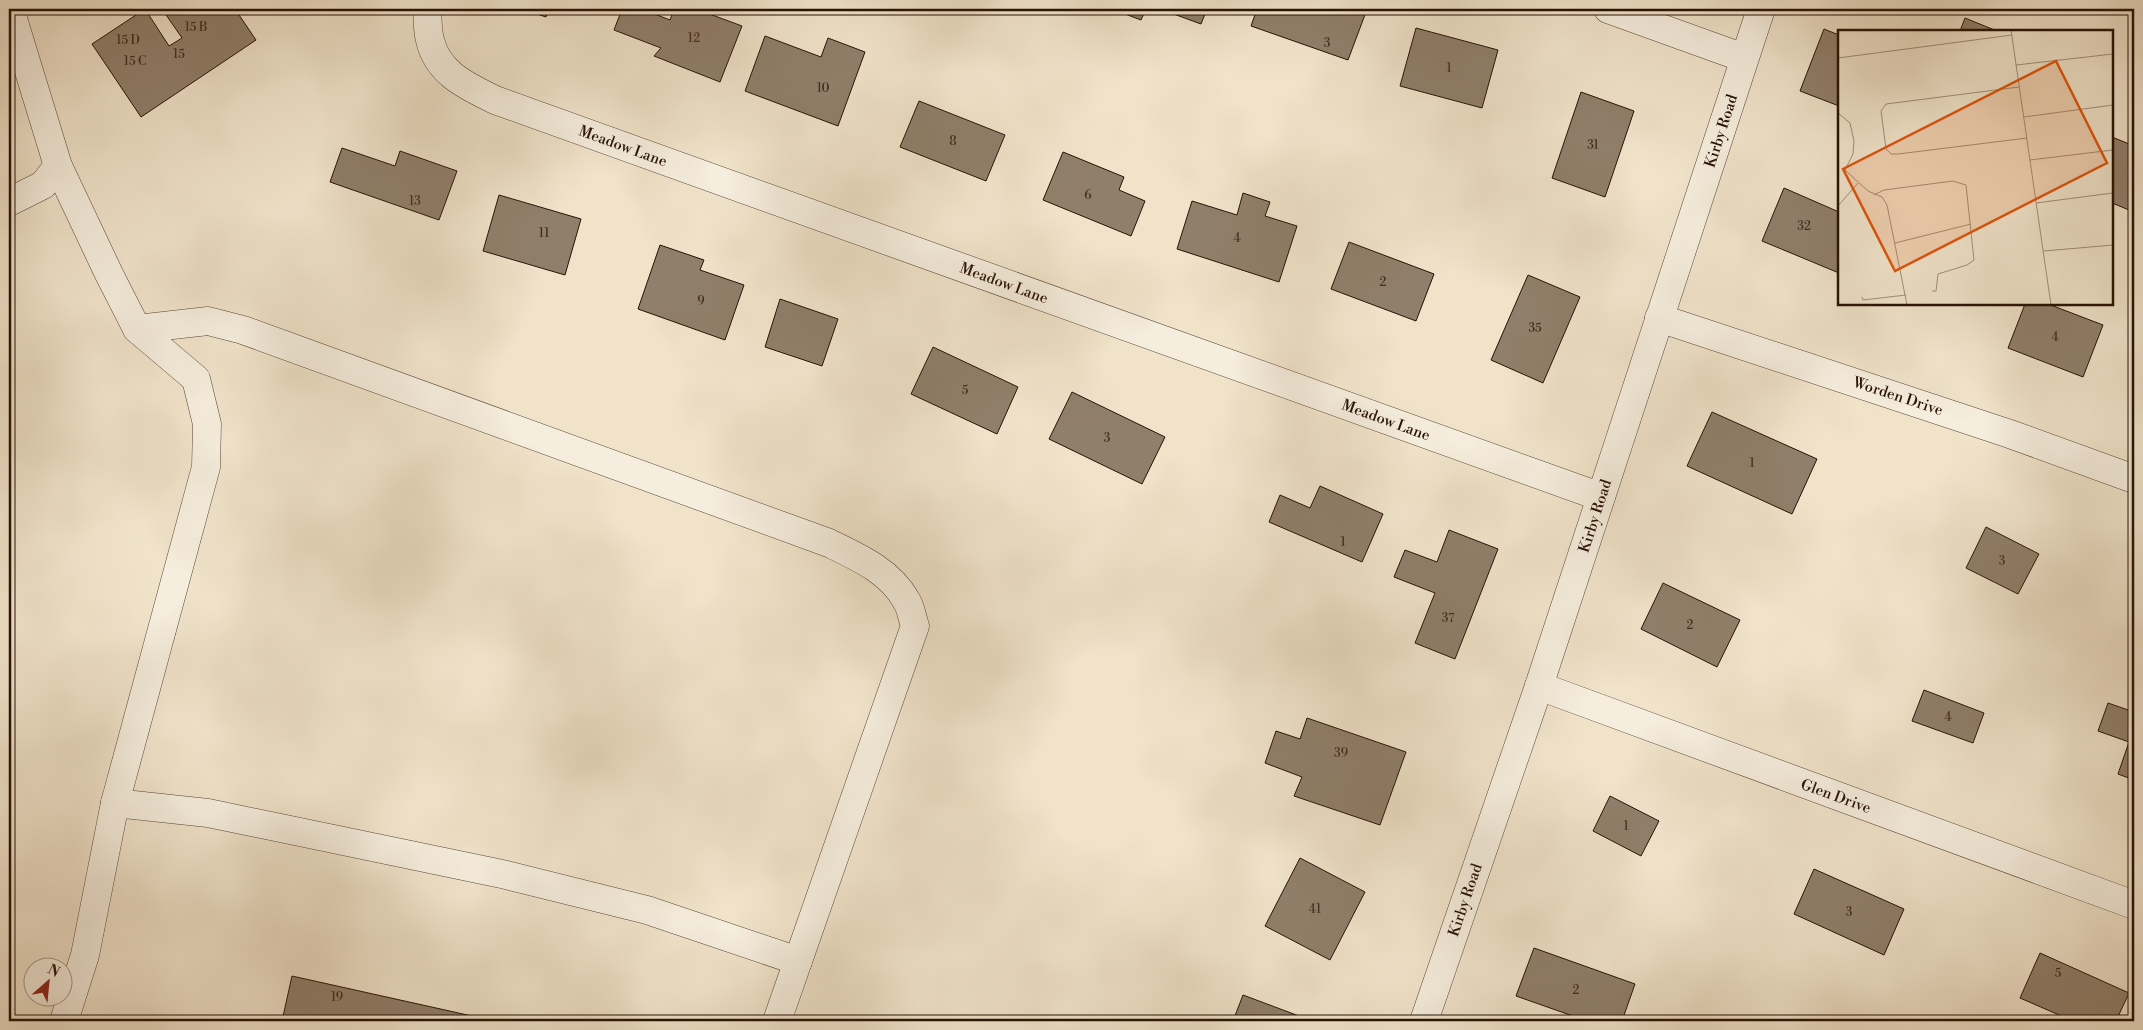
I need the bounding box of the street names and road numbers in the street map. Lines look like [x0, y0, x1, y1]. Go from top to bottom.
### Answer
street label: Kirby Road [1701, 92, 1742, 170]
street label: Meadow Lane [576, 122, 670, 171]
street label: Meadow Lane [957, 259, 1051, 308]
street label: Worden Drive [1849, 373, 1945, 420]
street label: Meadow Lane [1339, 396, 1433, 445]
street label: Kirby Road [1575, 477, 1616, 555]
street label: Glen Drive [1798, 775, 1874, 818]
street label: Kirby Road [1444, 861, 1487, 939]

